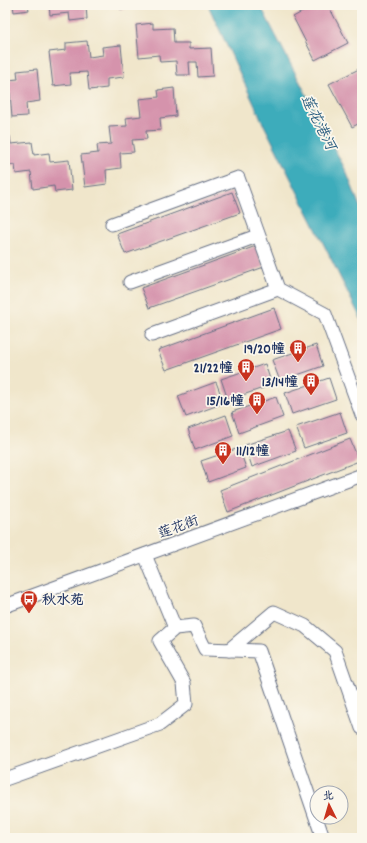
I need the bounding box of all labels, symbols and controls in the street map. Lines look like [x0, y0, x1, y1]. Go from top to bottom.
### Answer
water label: 莲花港河 [294, 91, 342, 157]
building icon: 19/20幢 [288, 338, 308, 363]
place label: 19/20幢 [244, 340, 286, 360]
building icon: 21/22幢 [236, 357, 256, 382]
place label: 21/22幢 [194, 359, 234, 379]
building icon: 13/14幢 [301, 371, 321, 396]
place label: 13/14幢 [262, 373, 299, 393]
building icon: 15/16幢 [247, 390, 267, 415]
place label: 15/16幢 [207, 392, 245, 412]
building icon: 11/12幢 [213, 440, 233, 465]
place label: 11/12幢 [236, 442, 270, 462]
street label: 莲花街 [156, 511, 202, 544]
bus stop icon: 秋水苑 [19, 589, 39, 614]
place label: 秋水苑 [42, 591, 84, 611]
north arrow [309, 785, 349, 825]
text: 北 [322, 789, 334, 805]

